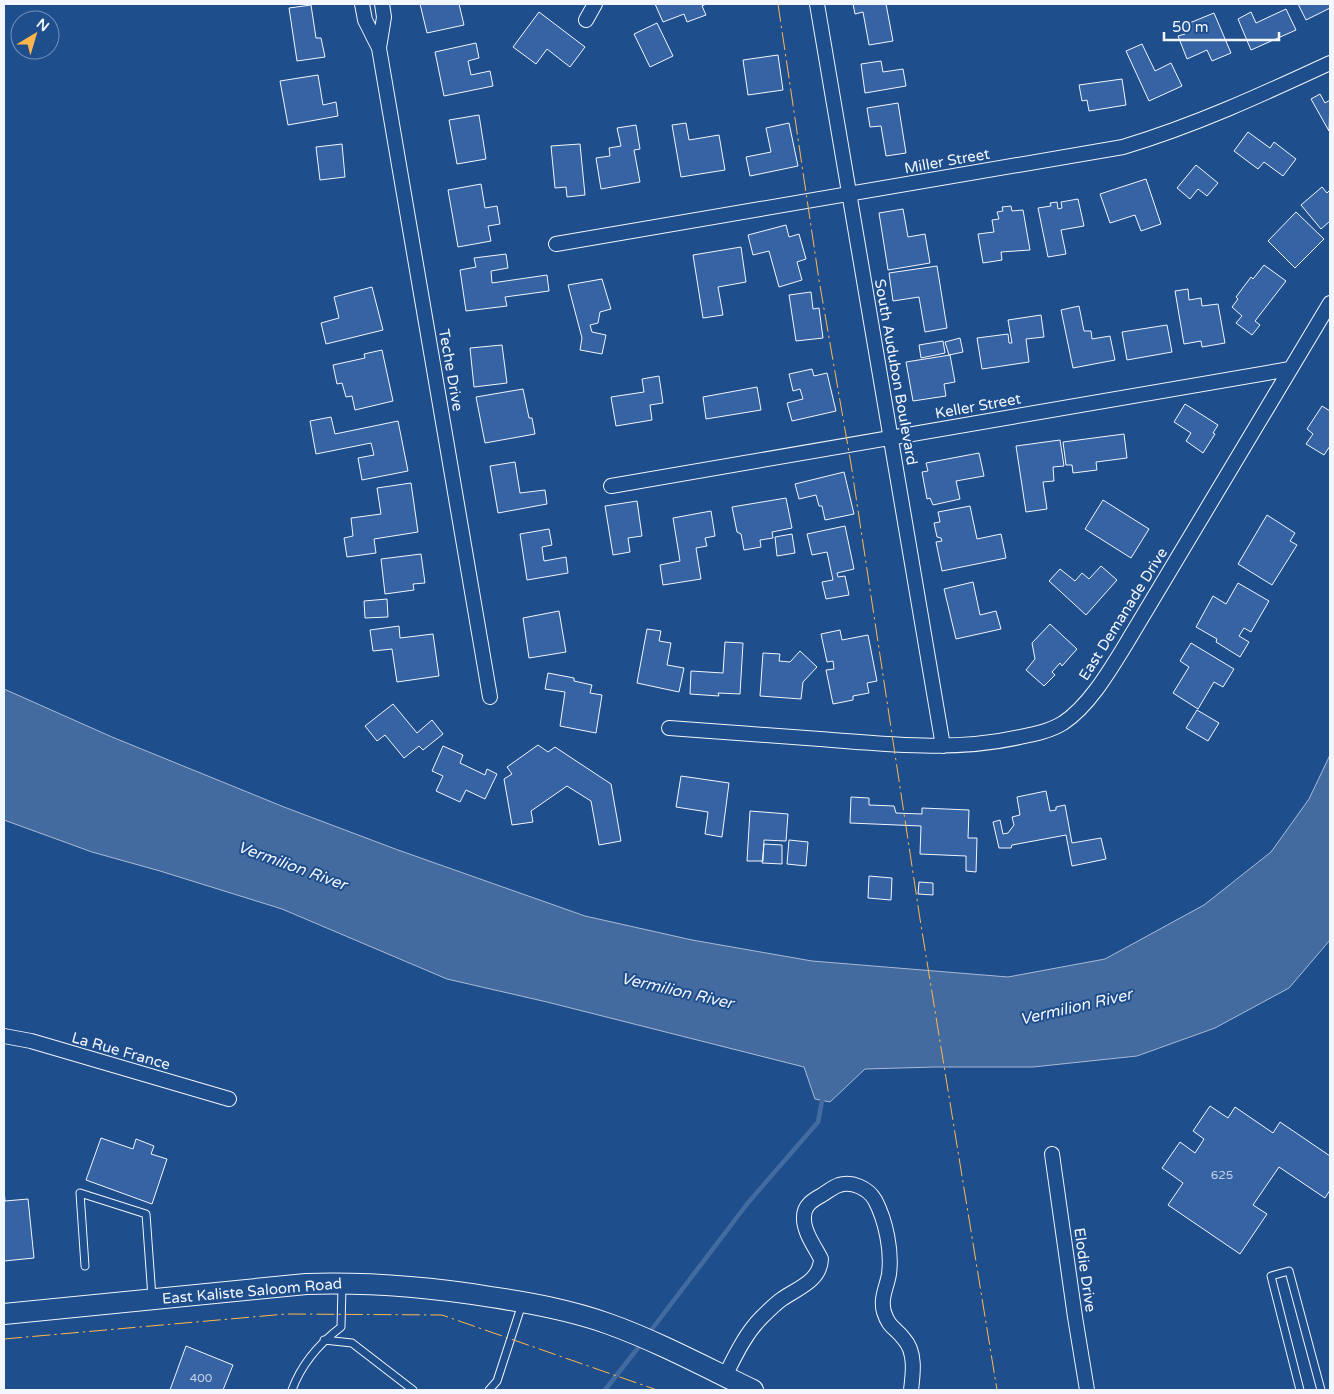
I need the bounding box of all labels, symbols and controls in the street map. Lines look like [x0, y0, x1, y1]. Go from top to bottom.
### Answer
north arrow [10, 10, 60, 60]
scale bar [1164, 10, 1279, 42]
text: N [33, 15, 52, 35]
text: 50 m [1172, 18, 1209, 36]
street label: Miller Street [903, 145, 991, 177]
street label: South Audubon Boulevard [871, 278, 921, 466]
street label: Teche Drive [435, 327, 467, 413]
street label: Keller Street [934, 390, 1023, 422]
street label: East Demanade Drive [1075, 544, 1171, 684]
water label: Vermilion River [235, 837, 351, 896]
water label: Vermilion River [619, 968, 737, 1014]
water label: Vermilion River [1018, 984, 1136, 1030]
street label: La Rue France [70, 1028, 172, 1074]
house number: 625 [1211, 1168, 1233, 1182]
street label: Elodie Drive [1070, 1227, 1100, 1313]
street label: East Kaliste Saloom Road [161, 1274, 343, 1308]
house number: 400 [190, 1371, 213, 1385]

